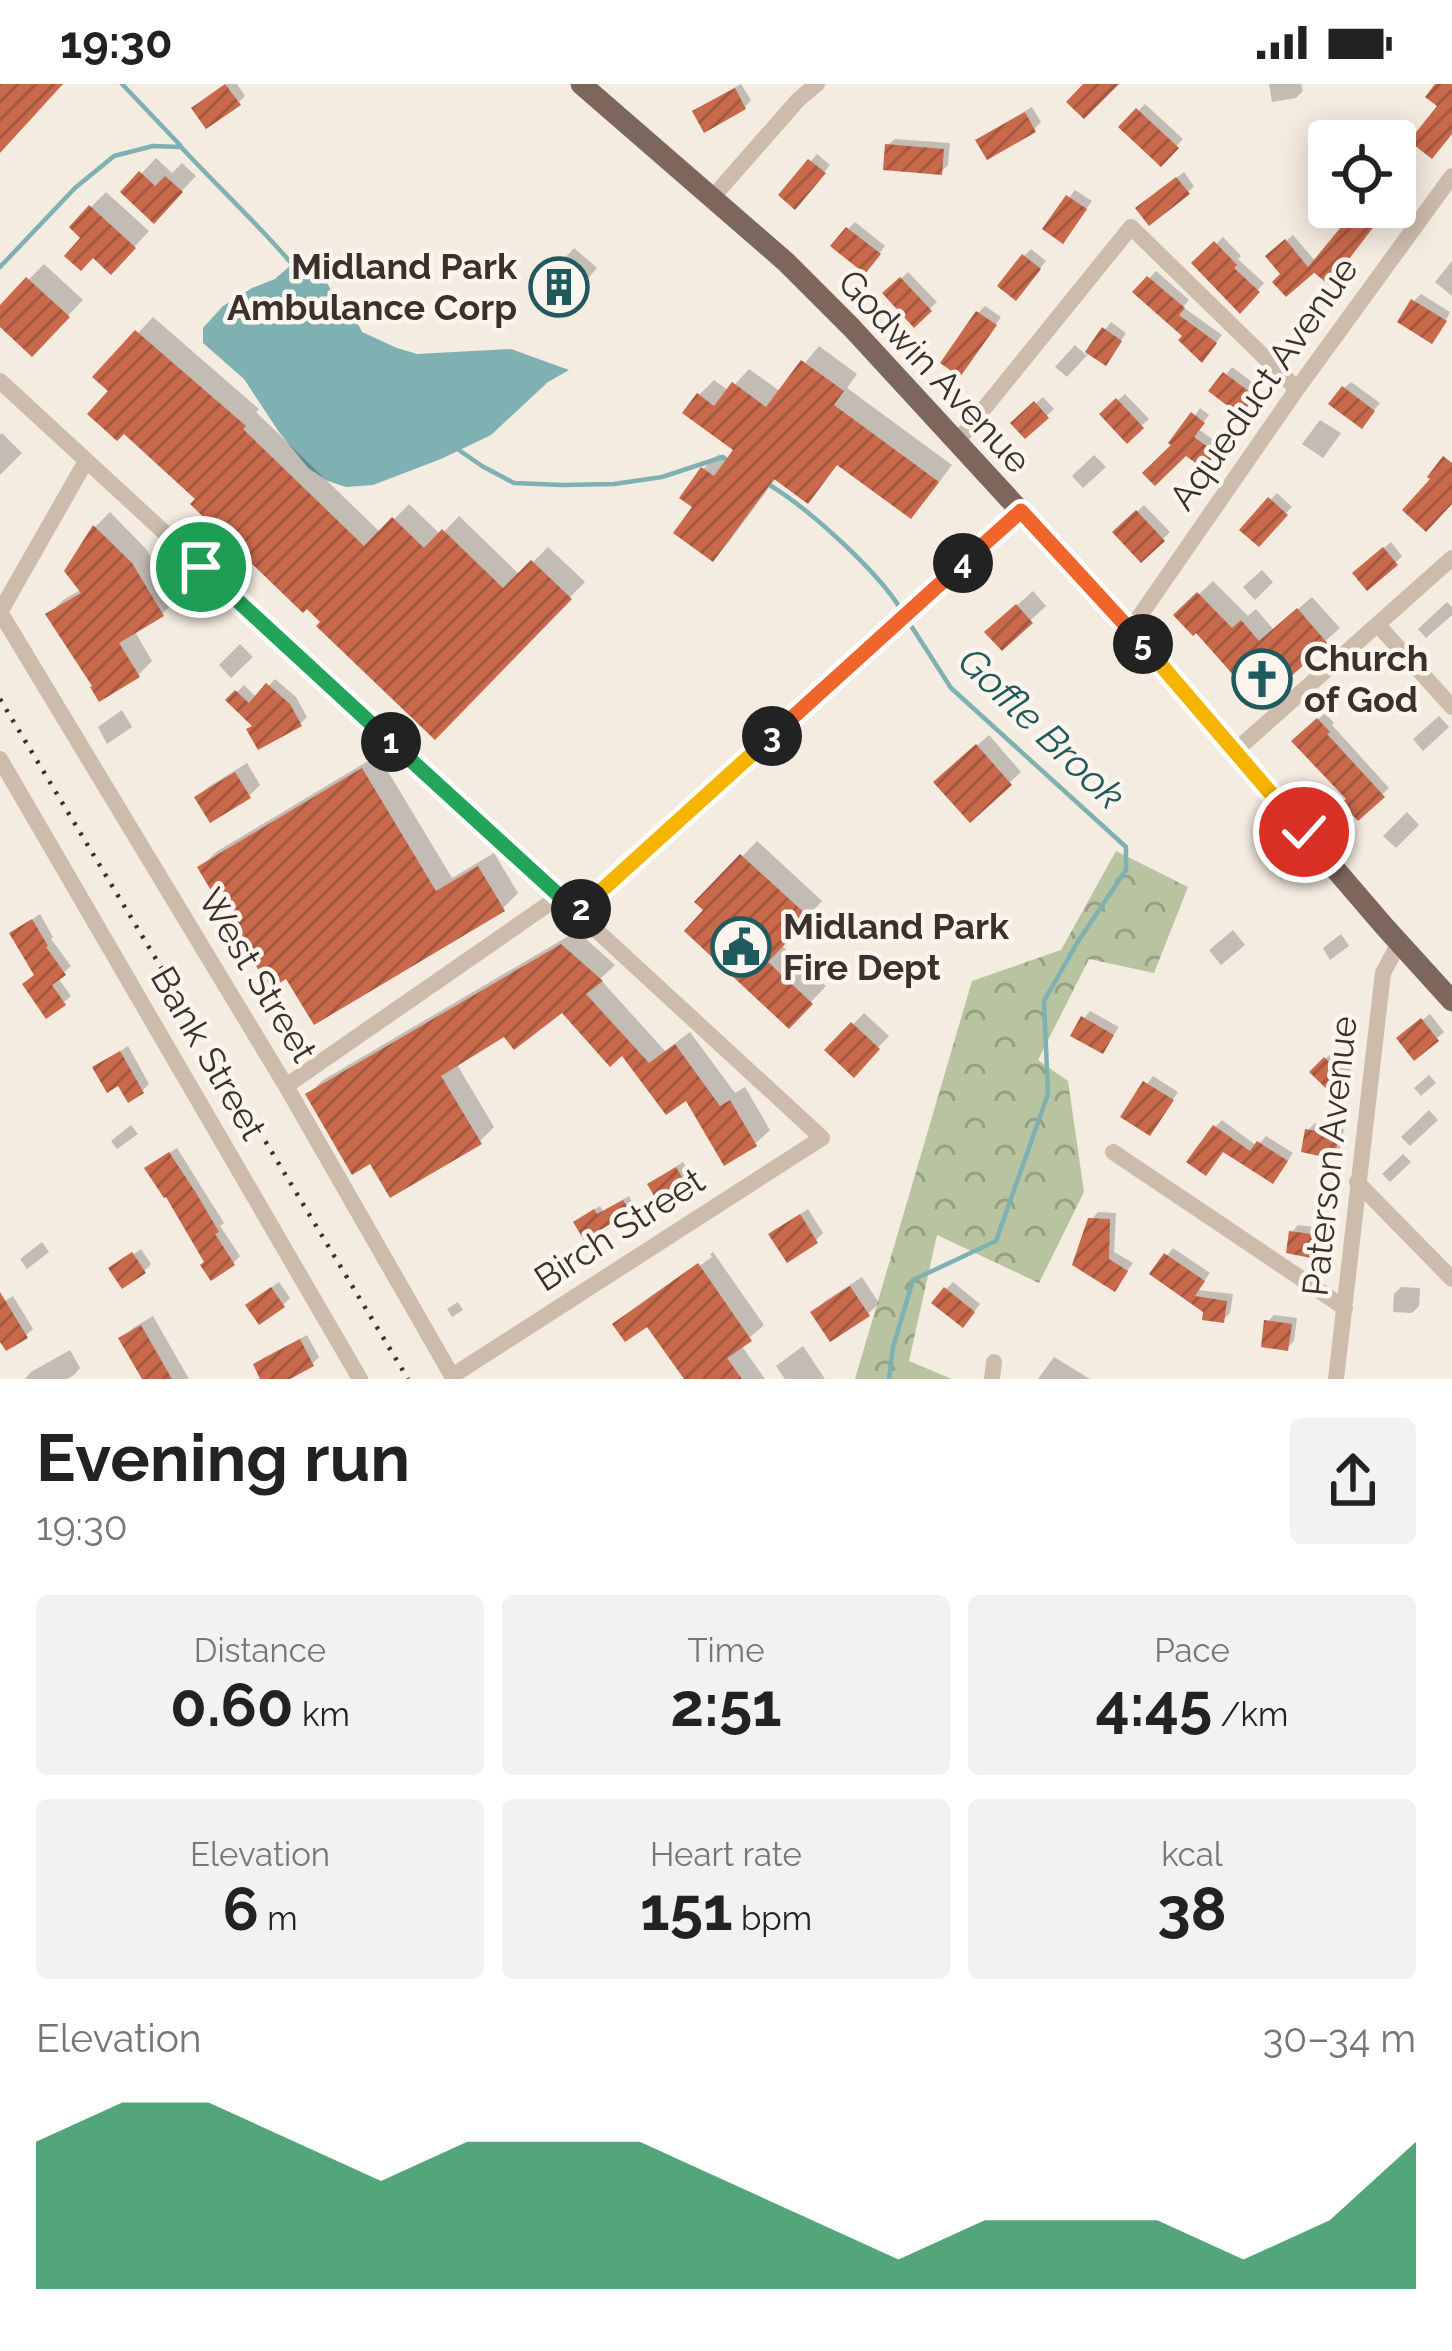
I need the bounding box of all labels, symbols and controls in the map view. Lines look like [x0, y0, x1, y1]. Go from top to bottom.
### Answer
text: 19:30 [60, 16, 173, 69]
map controls [1308, 120, 1416, 228]
button: locate [1308, 120, 1416, 228]
place label: Midland Park Ambulance Corp [227, 245, 518, 328]
street label: Aqueduct Avenue [1160, 249, 1366, 517]
building icon: Midland Park Ambulance Corp [528, 256, 590, 318]
street label: Godwin Avenue [830, 261, 1040, 481]
pin [150, 516, 252, 618]
pin: 4 [933, 533, 993, 593]
icon: arrive [168, 534, 234, 600]
text: 4 [954, 543, 972, 582]
pin: 5 [1113, 614, 1173, 674]
text: 5 [1134, 624, 1152, 663]
water label: Goffle Brook [949, 637, 1135, 819]
place label: Church of God [1304, 637, 1428, 720]
church icon: Church of God [1231, 648, 1293, 710]
pin: 3 [742, 706, 802, 766]
pin: 1 [361, 712, 421, 772]
text: 3 [763, 716, 781, 755]
text: 1 [383, 722, 399, 761]
pin [1253, 781, 1355, 883]
icon: check [1271, 799, 1337, 865]
pin: 2 [551, 879, 611, 939]
street label: West Street [190, 881, 326, 1069]
text: 2 [572, 889, 590, 928]
place label: Midland Park Fire Dept [783, 905, 1010, 988]
public building icon: Midland Park Fire Dept [710, 916, 772, 978]
street label: Bank Street [143, 959, 275, 1147]
street label: Paterson Avenue [1293, 1014, 1365, 1298]
street label: Birch Street [526, 1159, 712, 1299]
button: share [1290, 1418, 1416, 1544]
text: Evening run [36, 1419, 410, 1496]
text: 19:30 [36, 1503, 128, 1549]
text: Distance [194, 1631, 326, 1670]
text: Time [687, 1631, 765, 1670]
text: Pace [1154, 1631, 1230, 1670]
text: 0.60 [170, 1670, 294, 1740]
text: 2:51 [670, 1670, 782, 1740]
text: 4:45 [1096, 1670, 1212, 1740]
text: km [294, 1695, 350, 1734]
text: /km [1212, 1695, 1288, 1734]
text: Elevation [190, 1835, 330, 1874]
text: Heart rate [650, 1835, 802, 1874]
text: kcal [1161, 1835, 1223, 1874]
text: 6 [222, 1874, 259, 1944]
text: 151 [640, 1874, 733, 1944]
text: 38 [1157, 1874, 1227, 1944]
text: m [259, 1899, 298, 1938]
text: bpm [733, 1899, 812, 1938]
text: Elevation [36, 2015, 202, 2061]
text: 30–34 m [1263, 2015, 1416, 2061]

